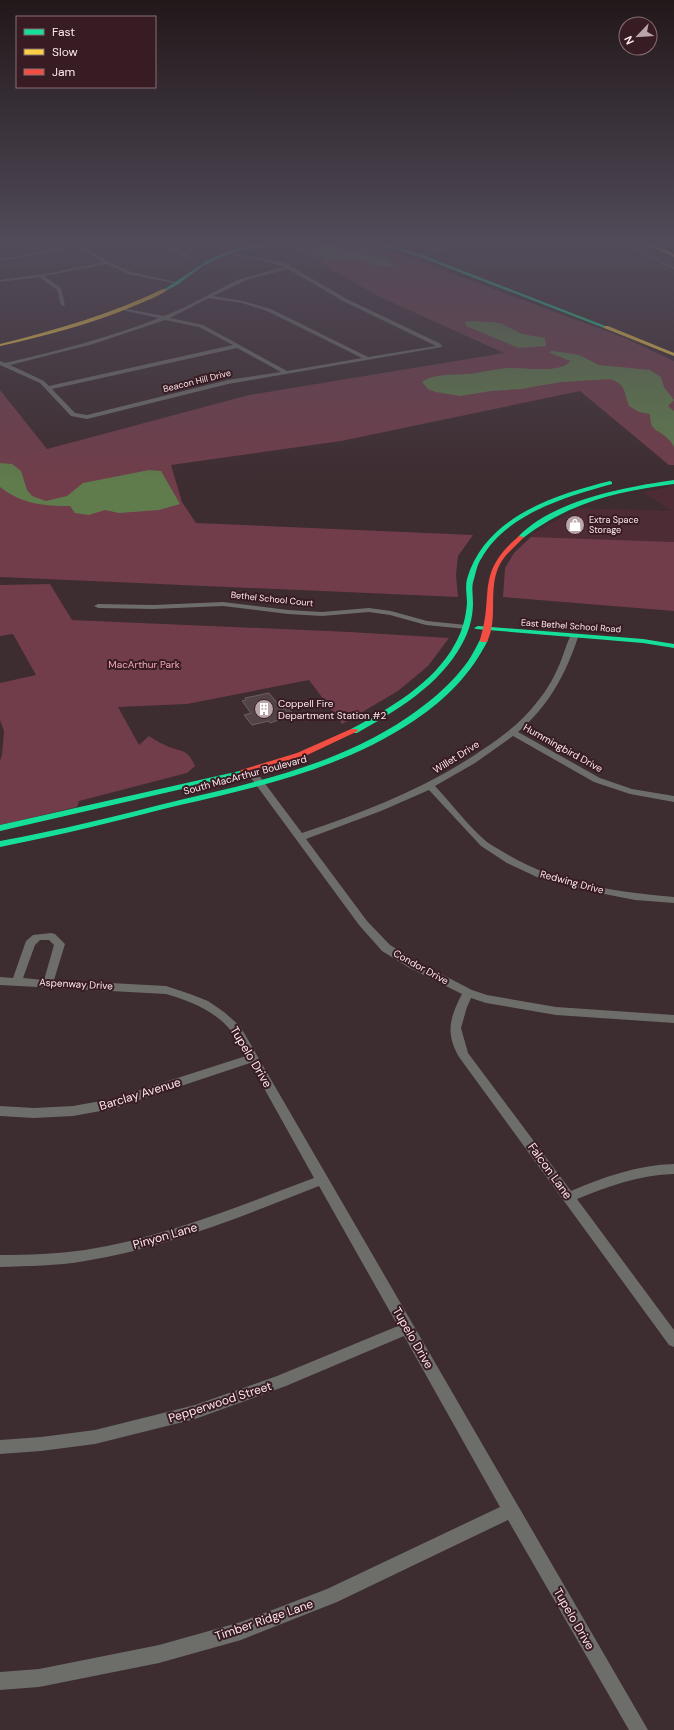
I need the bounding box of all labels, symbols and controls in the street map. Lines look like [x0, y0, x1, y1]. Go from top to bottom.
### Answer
legend [16, 16, 156, 88]
north arrow [618, 16, 658, 56]
text: Fast [52, 24, 75, 40]
text: N [621, 34, 637, 47]
text: Slow [52, 44, 78, 60]
text: Jam [52, 64, 75, 80]
street label: Beacon Hill Drive [162, 367, 232, 395]
shop icon: Extra Space Storage [564, 514, 586, 536]
place label: Extra Space Storage [589, 514, 639, 536]
street label: Bethel School Court [230, 589, 314, 609]
street label: East Bethel School Road [521, 617, 622, 636]
park label: MacArthur Park [108, 658, 180, 671]
place label: Coppell Fire Department Station #2 [278, 697, 386, 722]
building icon: Coppell Fire Department Station #2 [253, 698, 275, 720]
street label: Hummingbird Drive [521, 721, 605, 775]
street label: Willet Drive [430, 737, 482, 776]
street label: South MacArthur Boulevard [182, 752, 308, 798]
street label: Redwing Drive [539, 867, 606, 897]
street label: Condor Drive [391, 947, 451, 988]
street label: Aspenway Drive [39, 976, 114, 992]
street label: Tupelo Drive [226, 1023, 276, 1091]
street label: Barclay Avenue [97, 1074, 183, 1114]
street label: Falcon Lane [524, 1140, 576, 1202]
street label: Pinyon Lane [131, 1219, 199, 1253]
street label: Tupelo Drive [389, 1304, 437, 1372]
street label: Pepperwood Street [166, 1378, 274, 1426]
street label: Tupelo Drive [550, 1585, 598, 1653]
street label: Timber Ridge Lane [213, 1596, 315, 1644]

